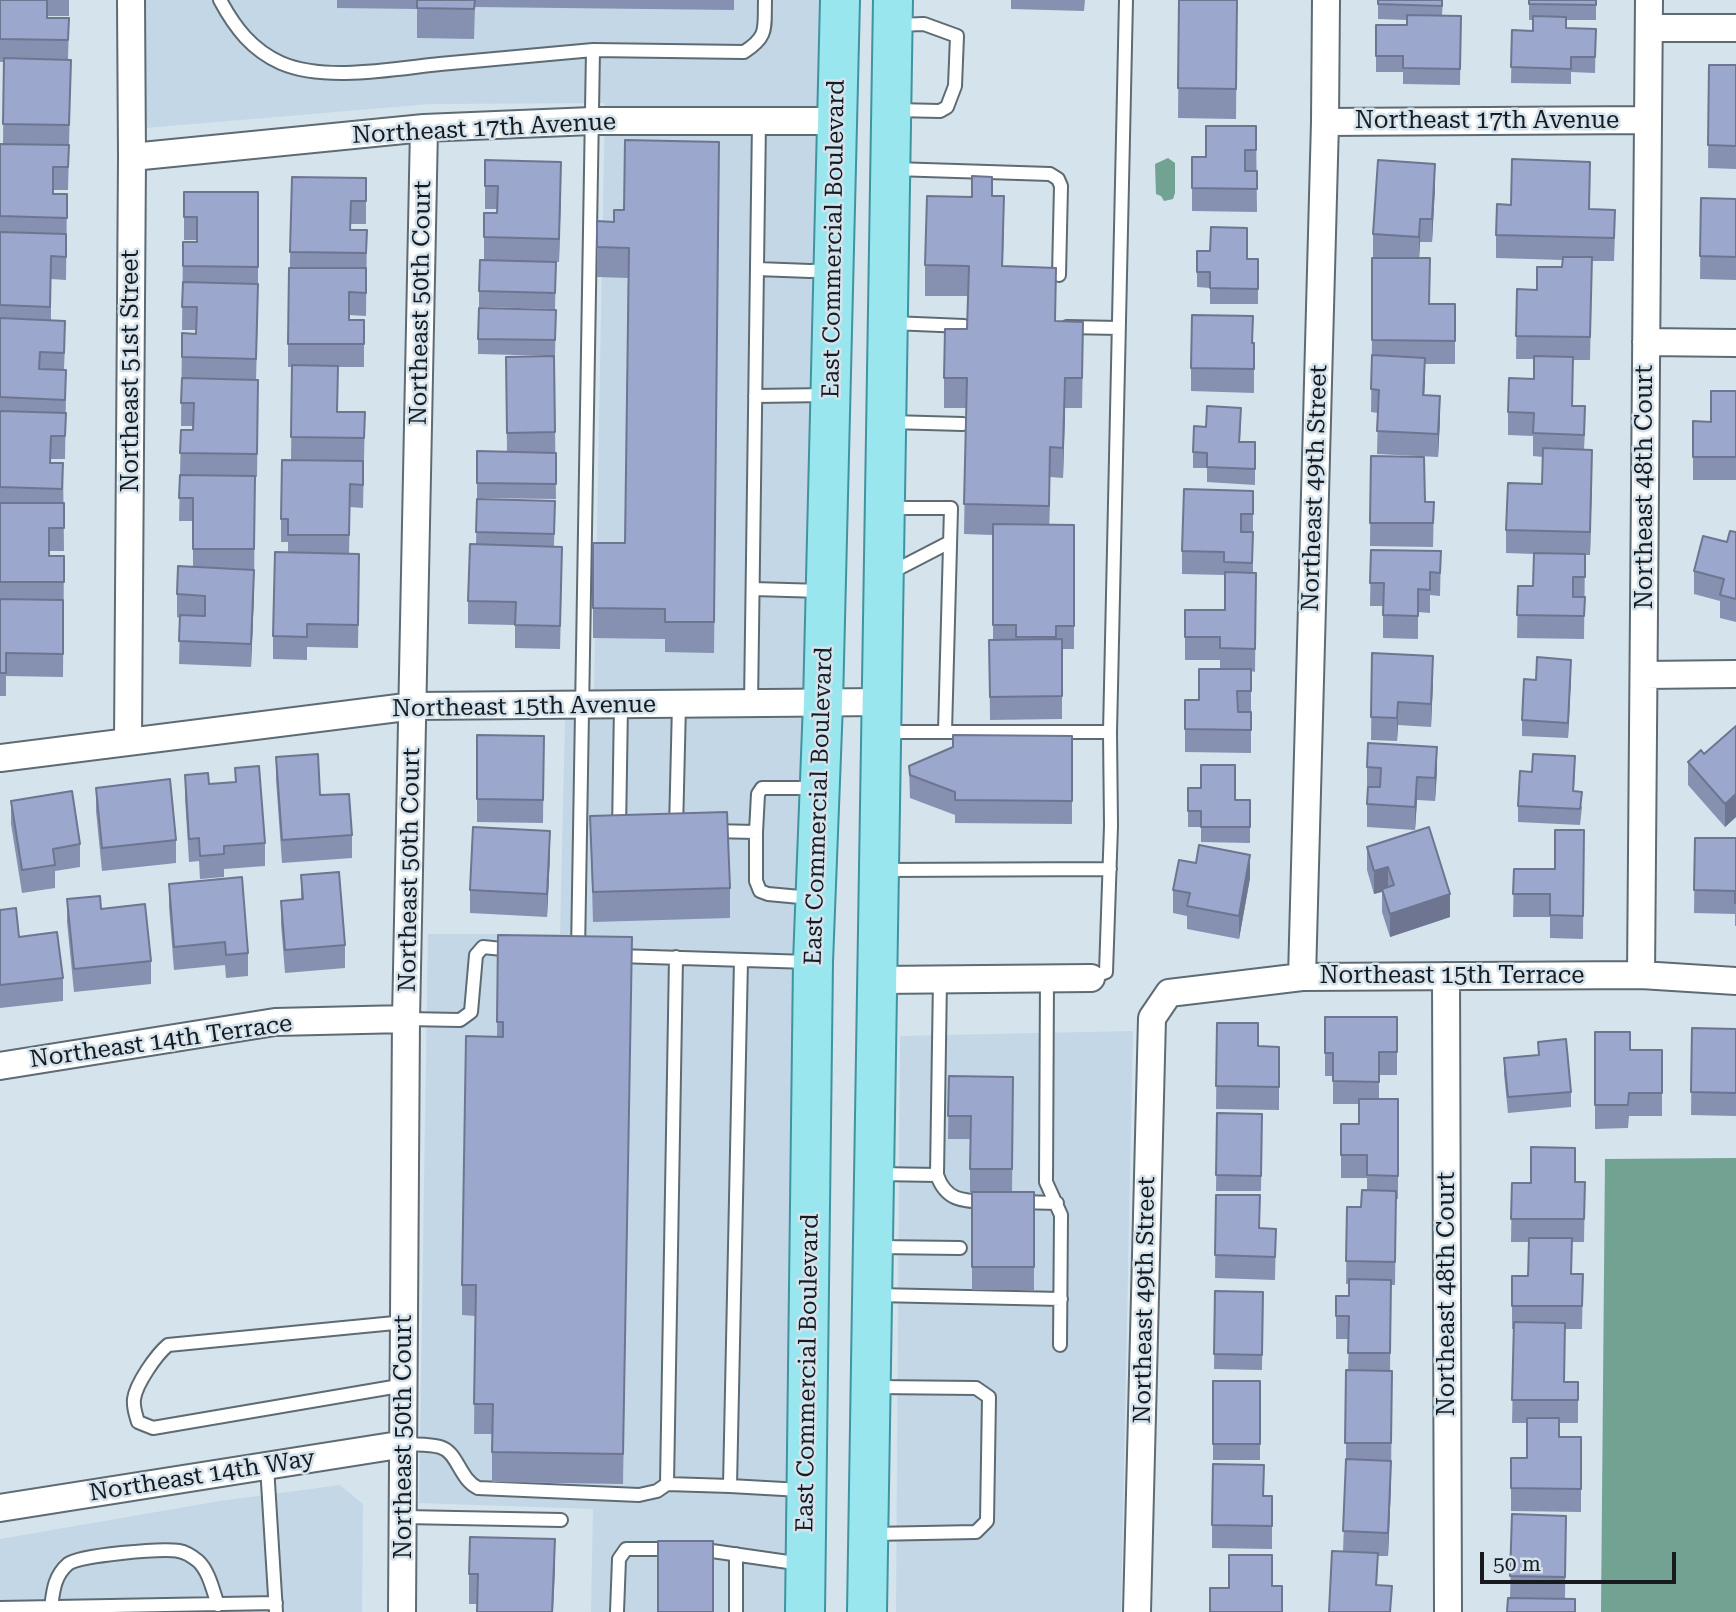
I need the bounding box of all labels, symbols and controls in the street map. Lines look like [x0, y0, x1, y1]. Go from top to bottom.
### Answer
street label: East Commercial Boulevard [817, 79, 851, 399]
street label: Northeast 17th Avenue [1355, 107, 1619, 135]
street label: Northeast 17th Avenue [351, 108, 617, 150]
street label: Northeast 50th Court [404, 181, 438, 425]
street label: Northeast 51st Street [117, 250, 145, 492]
street label: Northeast 49th Street [1296, 364, 1334, 612]
street label: Northeast 48th Court [1631, 365, 1659, 609]
street label: East Commercial Boulevard [799, 646, 839, 966]
street label: Northeast 15th Avenue [392, 690, 656, 724]
street label: Northeast 50th Court [393, 748, 427, 992]
street label: Northeast 15th Terrace [1320, 962, 1584, 990]
street label: Northeast 14th Terrace [28, 1009, 294, 1075]
street label: Northeast 48th Court [1433, 1172, 1461, 1416]
street label: Northeast 49th Street [1128, 1176, 1162, 1424]
street label: East Commercial Boulevard [791, 1213, 825, 1533]
street label: Northeast 50th Court [390, 1315, 418, 1559]
street label: Northeast 14th Way [87, 1444, 317, 1508]
scale bar [1484, 1538, 1680, 1582]
text: 50 m [1493, 1552, 1541, 1576]

